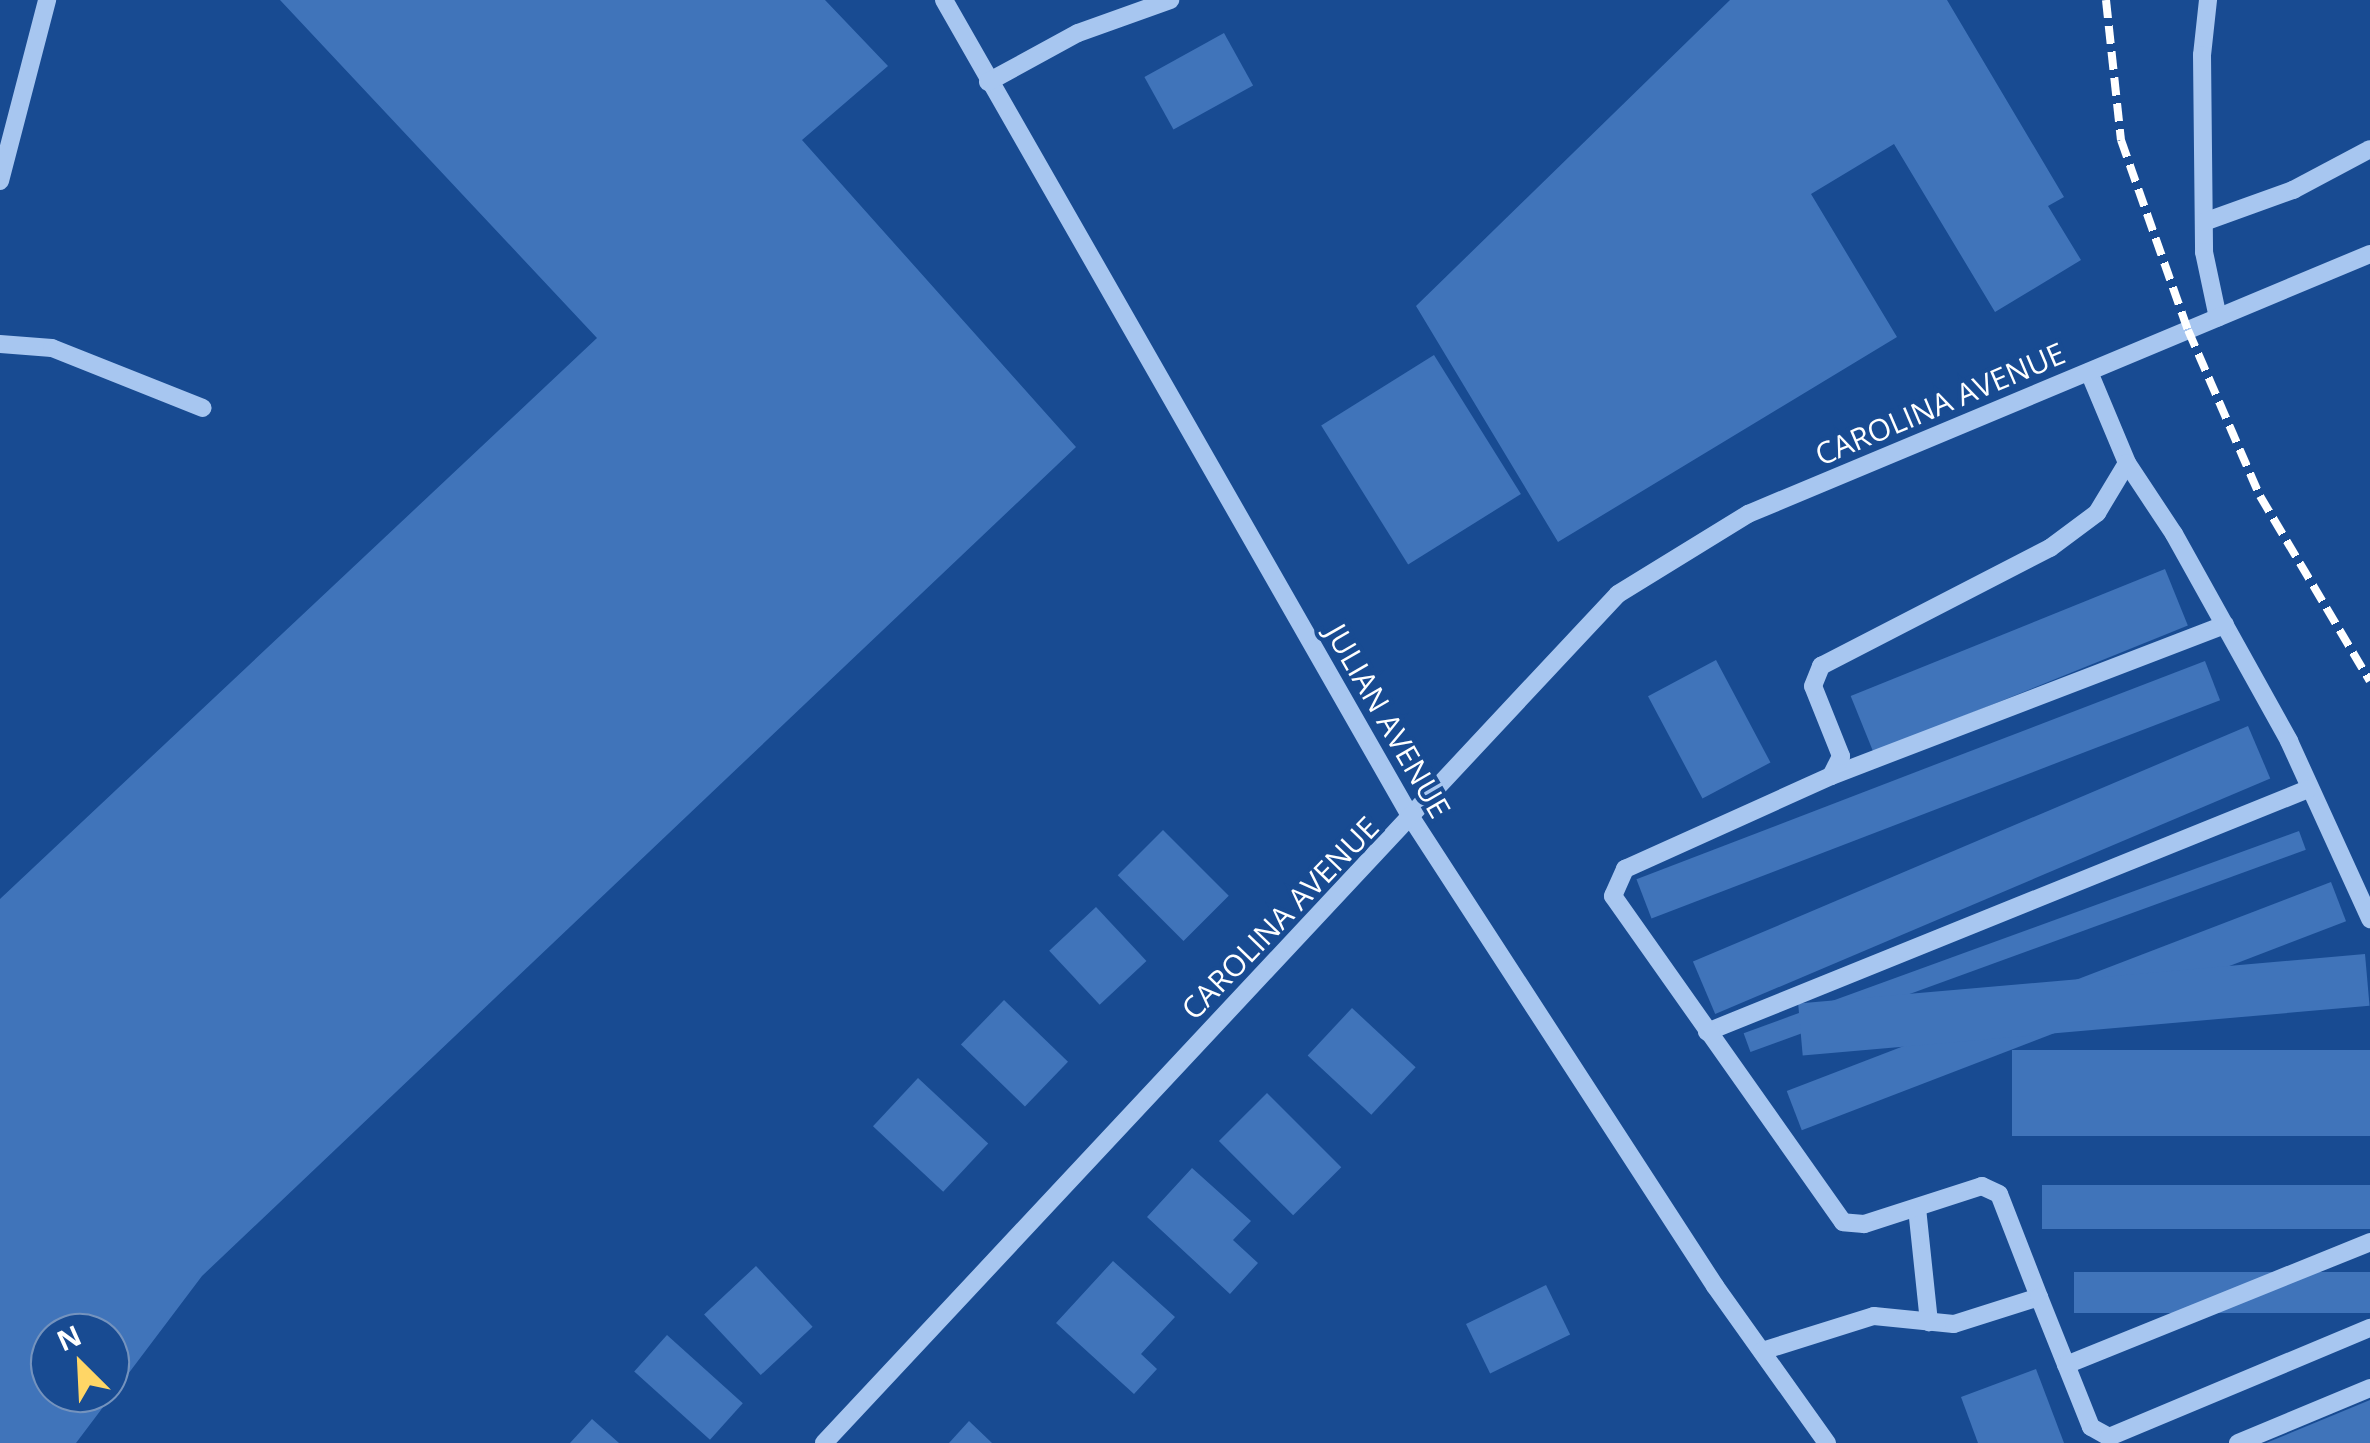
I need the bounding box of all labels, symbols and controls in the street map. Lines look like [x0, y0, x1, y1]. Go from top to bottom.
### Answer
street label: CAROLINA AVENUE [1810, 335, 2070, 473]
street label: JULIAN AVENUE [1318, 618, 1458, 824]
street label: CAROLINA AVENUE [1174, 809, 1386, 1027]
north arrow [30, 1313, 130, 1413]
text: N [50, 1315, 87, 1359]

